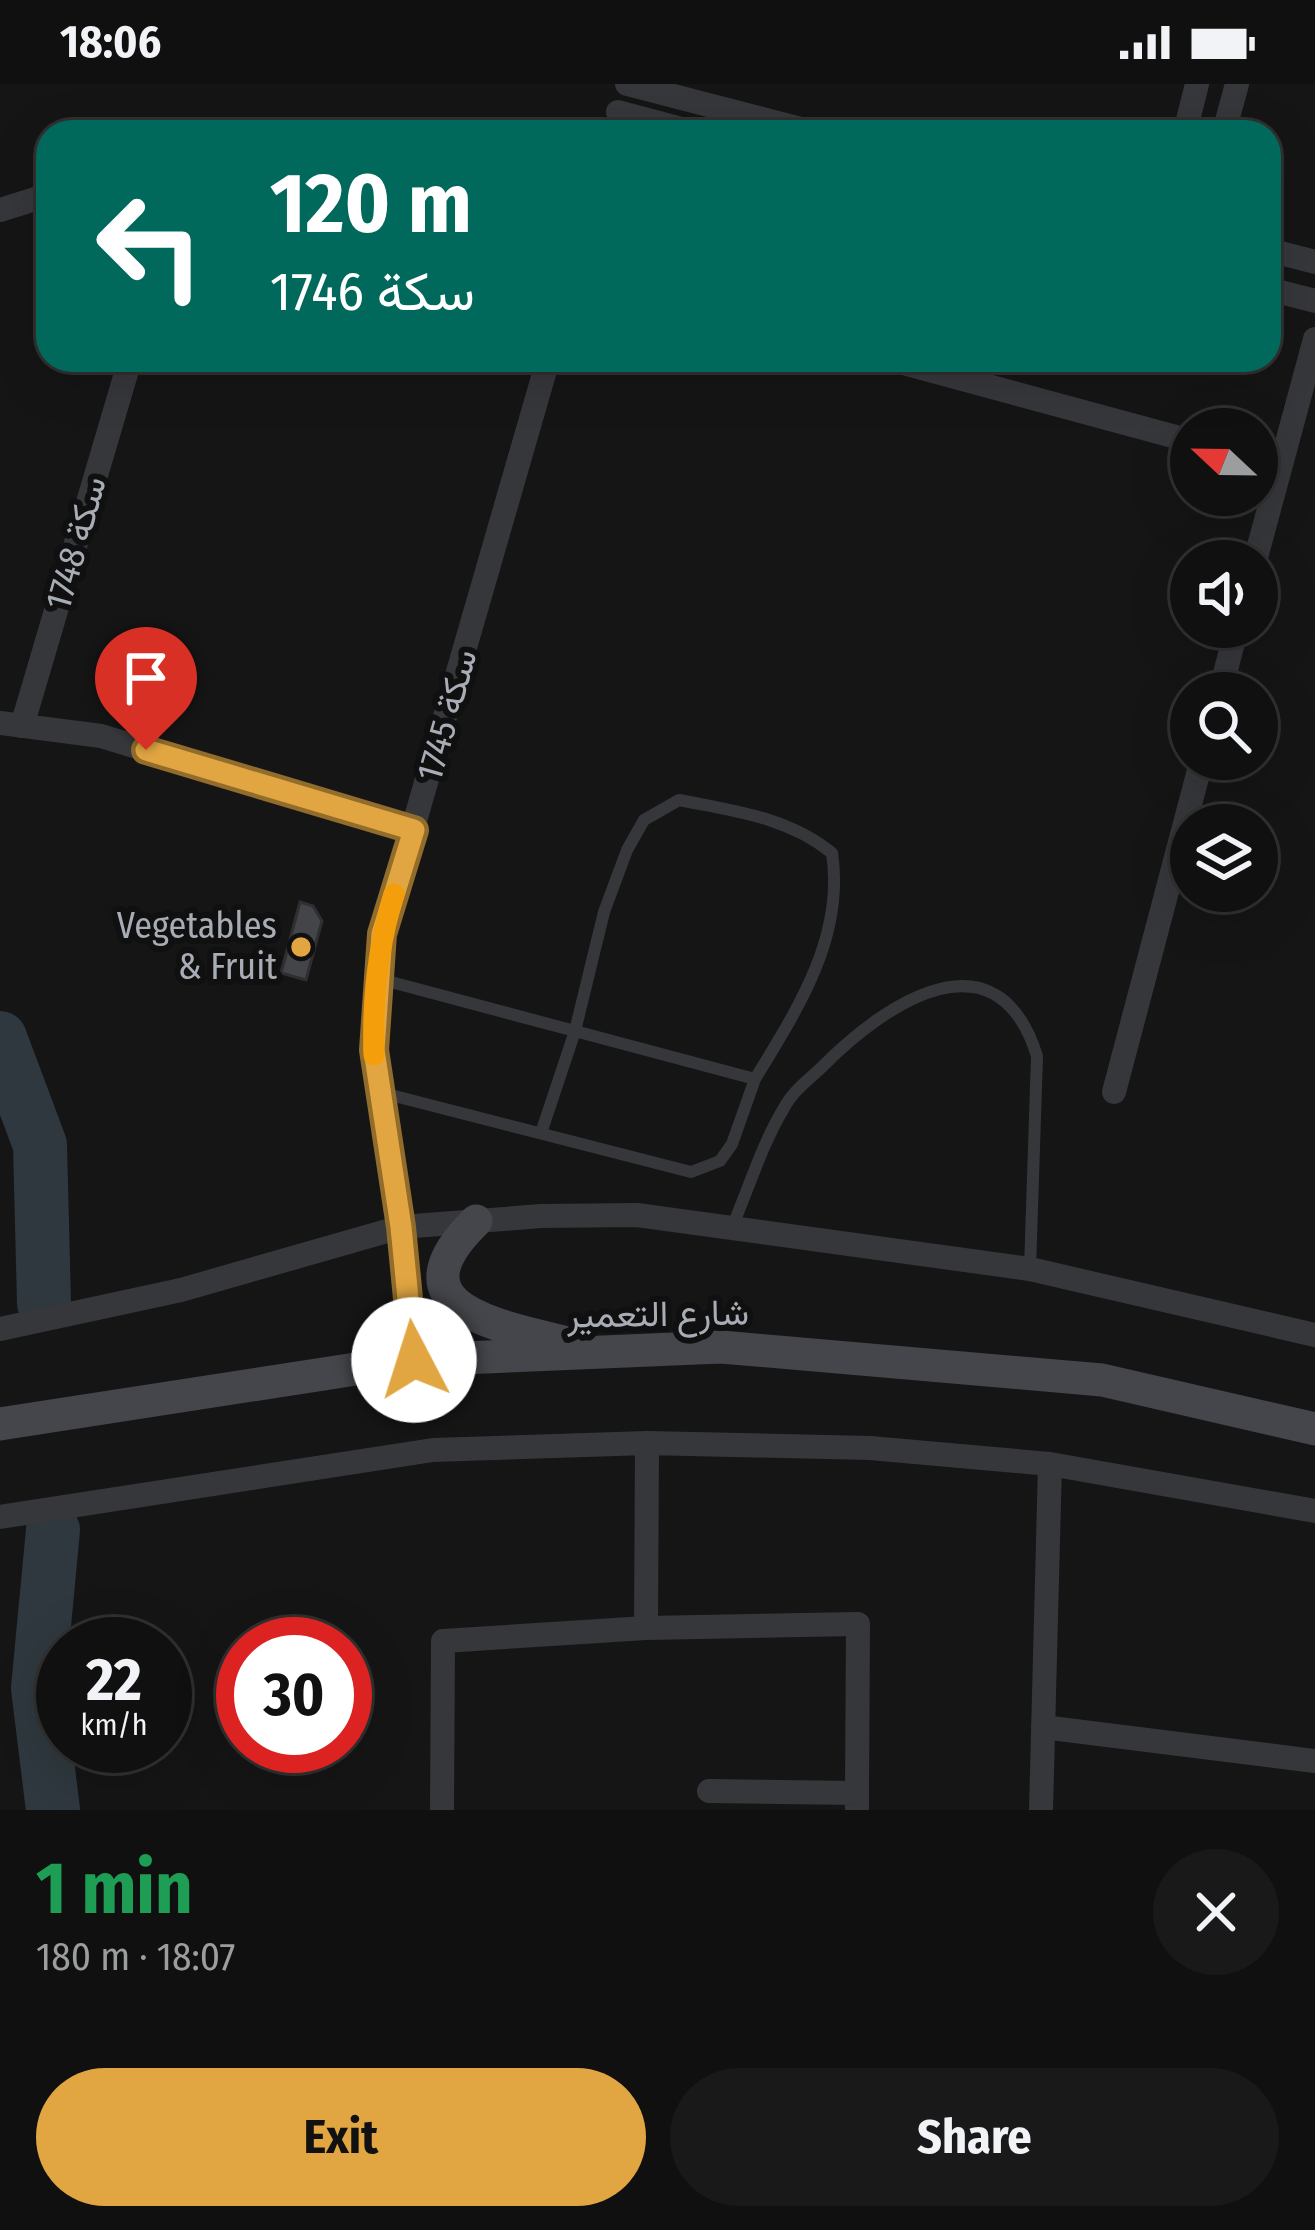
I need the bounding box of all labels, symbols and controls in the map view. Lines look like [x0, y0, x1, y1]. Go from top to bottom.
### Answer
text: 18:06 [60, 15, 161, 69]
text: 120 m [270, 153, 472, 254]
icon: left [72, 168, 228, 324]
text: سكة 1746 [270, 260, 475, 324]
north arrow [1170, 408, 1278, 516]
map controls [1170, 408, 1278, 912]
street label: سكة 1748 [36, 471, 116, 615]
button: sound [1170, 540, 1278, 648]
pin [95, 627, 197, 750]
street label: سكة 1745 [407, 644, 487, 786]
icon: arrive [113, 645, 179, 711]
button: search [1170, 672, 1278, 780]
button: layers [1170, 804, 1278, 912]
place label: Vegetables & Fruit [117, 904, 277, 989]
marker: Vegetables & Fruit [288, 934, 314, 960]
street label: شارع التعمير [566, 1290, 749, 1340]
position arrow [351, 1297, 477, 1423]
speed limit sign: 30 [216, 1617, 372, 1773]
text: 22 [86, 1644, 142, 1716]
text: km/h [81, 1707, 147, 1743]
text: 1 min [36, 1846, 193, 1932]
button: close [1153, 1849, 1279, 1975]
text: 180 m · 18:07 [36, 1934, 235, 1980]
button: Exit [36, 2068, 646, 2206]
button: Share [670, 2068, 1279, 2206]

